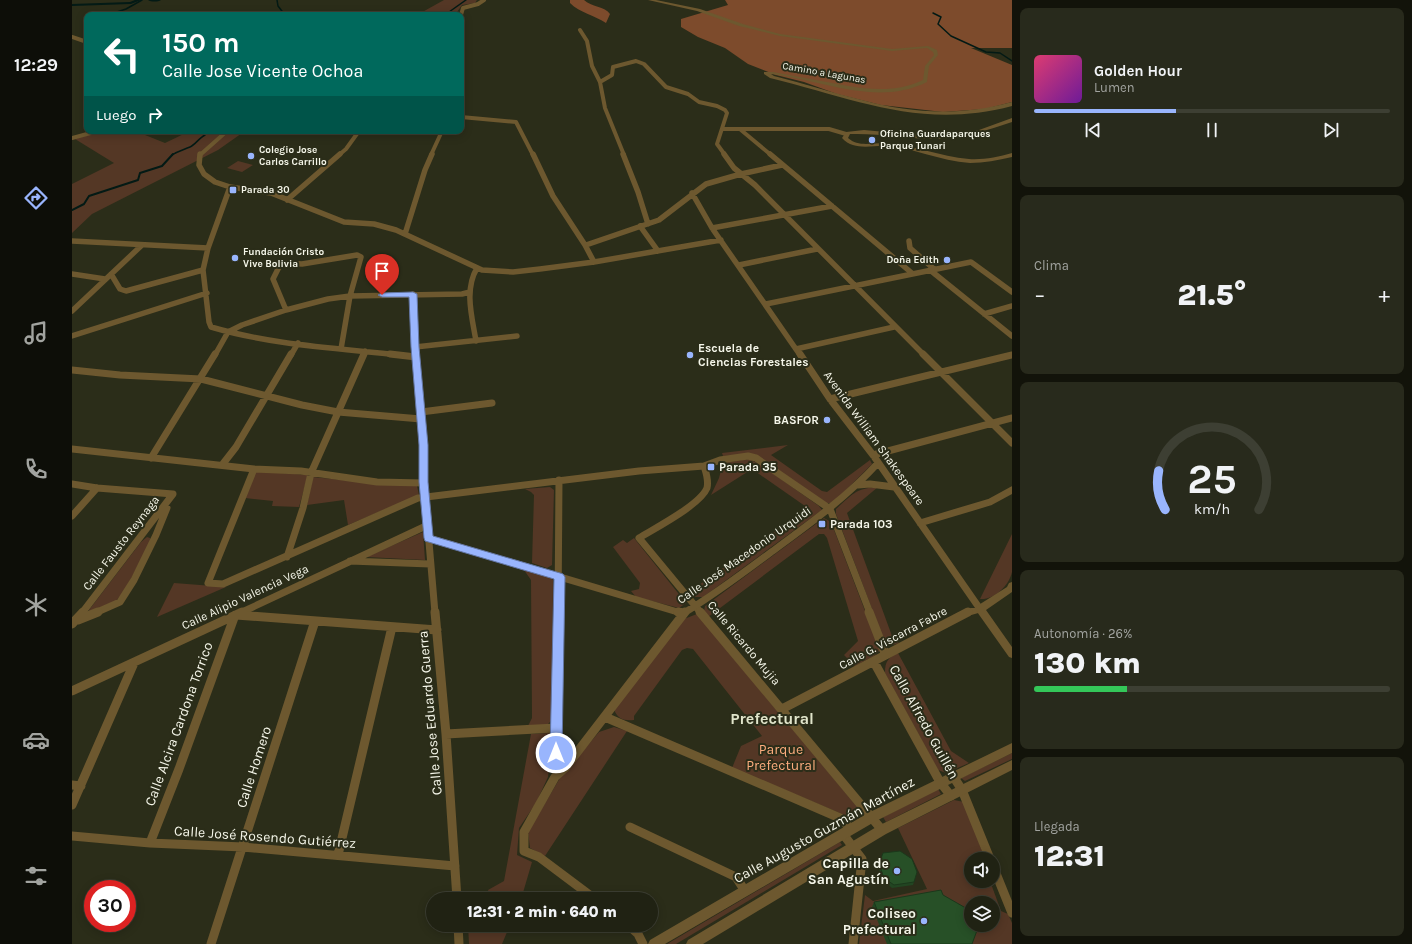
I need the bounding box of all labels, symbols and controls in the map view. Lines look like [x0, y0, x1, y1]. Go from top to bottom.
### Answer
text: 150 m [162, 26, 240, 59]
icon: left [96, 28, 148, 80]
text: 12:29 [14, 54, 58, 76]
text: Calle Jose Vicente Ochoa [162, 60, 363, 82]
street label: Camino a Lagunas [781, 60, 867, 86]
text: Golden Hour [1094, 62, 1182, 80]
text: Lumen [1094, 80, 1135, 95]
icon: right [144, 104, 166, 126]
text: Luego [96, 106, 136, 124]
icon: previous [1082, 119, 1104, 141]
icon: pause [1201, 119, 1223, 141]
icon: next [1320, 119, 1342, 141]
place label: Oficina Guardaparques Parque Tunari [880, 128, 991, 152]
marker: Oficina Guardaparques Parque Tunari [867, 135, 877, 145]
place label: Colegio Jose Carlos Carrillo [259, 144, 327, 168]
marker: Colegio Jose Carlos Carrillo [246, 151, 256, 161]
icon: directions [22, 184, 50, 212]
place label: Parada 30 [241, 184, 290, 196]
marker: Parada 30 [228, 185, 238, 195]
place label: Fundación Cristo Vive Bolivia [243, 246, 324, 270]
marker: Fundación Cristo Vive Bolivia [230, 253, 240, 263]
pin [365, 254, 399, 295]
place label: Doña Edith [886, 254, 939, 266]
marker: Doña Edith [942, 255, 952, 265]
text: Clima [1034, 258, 1069, 273]
icon: arrive [371, 260, 393, 282]
text: 21.5° [1177, 277, 1247, 313]
text: − [1034, 282, 1046, 308]
text: + [1378, 282, 1390, 308]
icon: music [22, 319, 50, 347]
place label: Escuela de Ciencias Forestales [698, 341, 809, 369]
marker: Escuela de Ciencias Forestales [685, 350, 695, 360]
street label: Avenida William Shakespeare [821, 368, 927, 508]
place label: BASFOR [774, 413, 819, 427]
marker: BASFOR [822, 415, 832, 425]
icon: phone [22, 455, 50, 483]
text: 25 [1187, 455, 1237, 503]
place label: Parada 35 [719, 460, 777, 474]
marker: Parada 35 [706, 462, 716, 472]
street label: Calle Fausto Reynaga [80, 493, 162, 593]
text: km/h [1194, 501, 1230, 518]
street label: Calle José Macedonio Urquidi [674, 503, 814, 607]
place label: Parada 103 [830, 517, 892, 531]
marker: Parada 103 [817, 519, 827, 529]
street label: Calle Alipio Valencia Vega [179, 561, 311, 633]
icon: climate [22, 591, 50, 619]
street label: Calle Ricardo Mujia [705, 598, 783, 688]
street label: Calle G. Viscarra Fabre [837, 604, 949, 672]
text: Autonomía · 26% [1034, 626, 1132, 641]
street label: Calle Jose Eduardo Guerra [414, 630, 446, 796]
street label: Calle Alcira Cardona Torrico [141, 640, 217, 808]
text: 130 km [1034, 645, 1141, 681]
street label: Calle Alfredo Guillén [886, 662, 962, 782]
district label: Prefectural [730, 709, 814, 728]
street label: Calle Homero [233, 724, 275, 810]
icon: car [22, 726, 50, 754]
position arrow [535, 732, 577, 774]
park label: Parque Prefectural [746, 741, 816, 774]
street label: Calle Augusto Guzmán Martínez [731, 773, 917, 887]
text: Llegada [1034, 819, 1080, 834]
street label: Calle José Rosendo Gutiérrez [173, 822, 357, 852]
text: 12:31 [1034, 838, 1105, 874]
map controls [964, 852, 1000, 932]
button: sound [964, 852, 1000, 888]
place label: Capilla de San Agustín [808, 855, 889, 888]
icon: filters [22, 862, 50, 890]
marker: Capilla de San Agustín [892, 866, 902, 876]
speed limit sign: 30 [84, 880, 136, 932]
button: layers [964, 896, 1000, 932]
text: 12:31 · 2 min · 640 m [467, 903, 617, 921]
place label: Coliseo Prefectural [843, 905, 916, 938]
marker: Coliseo Prefectural [919, 916, 929, 926]

